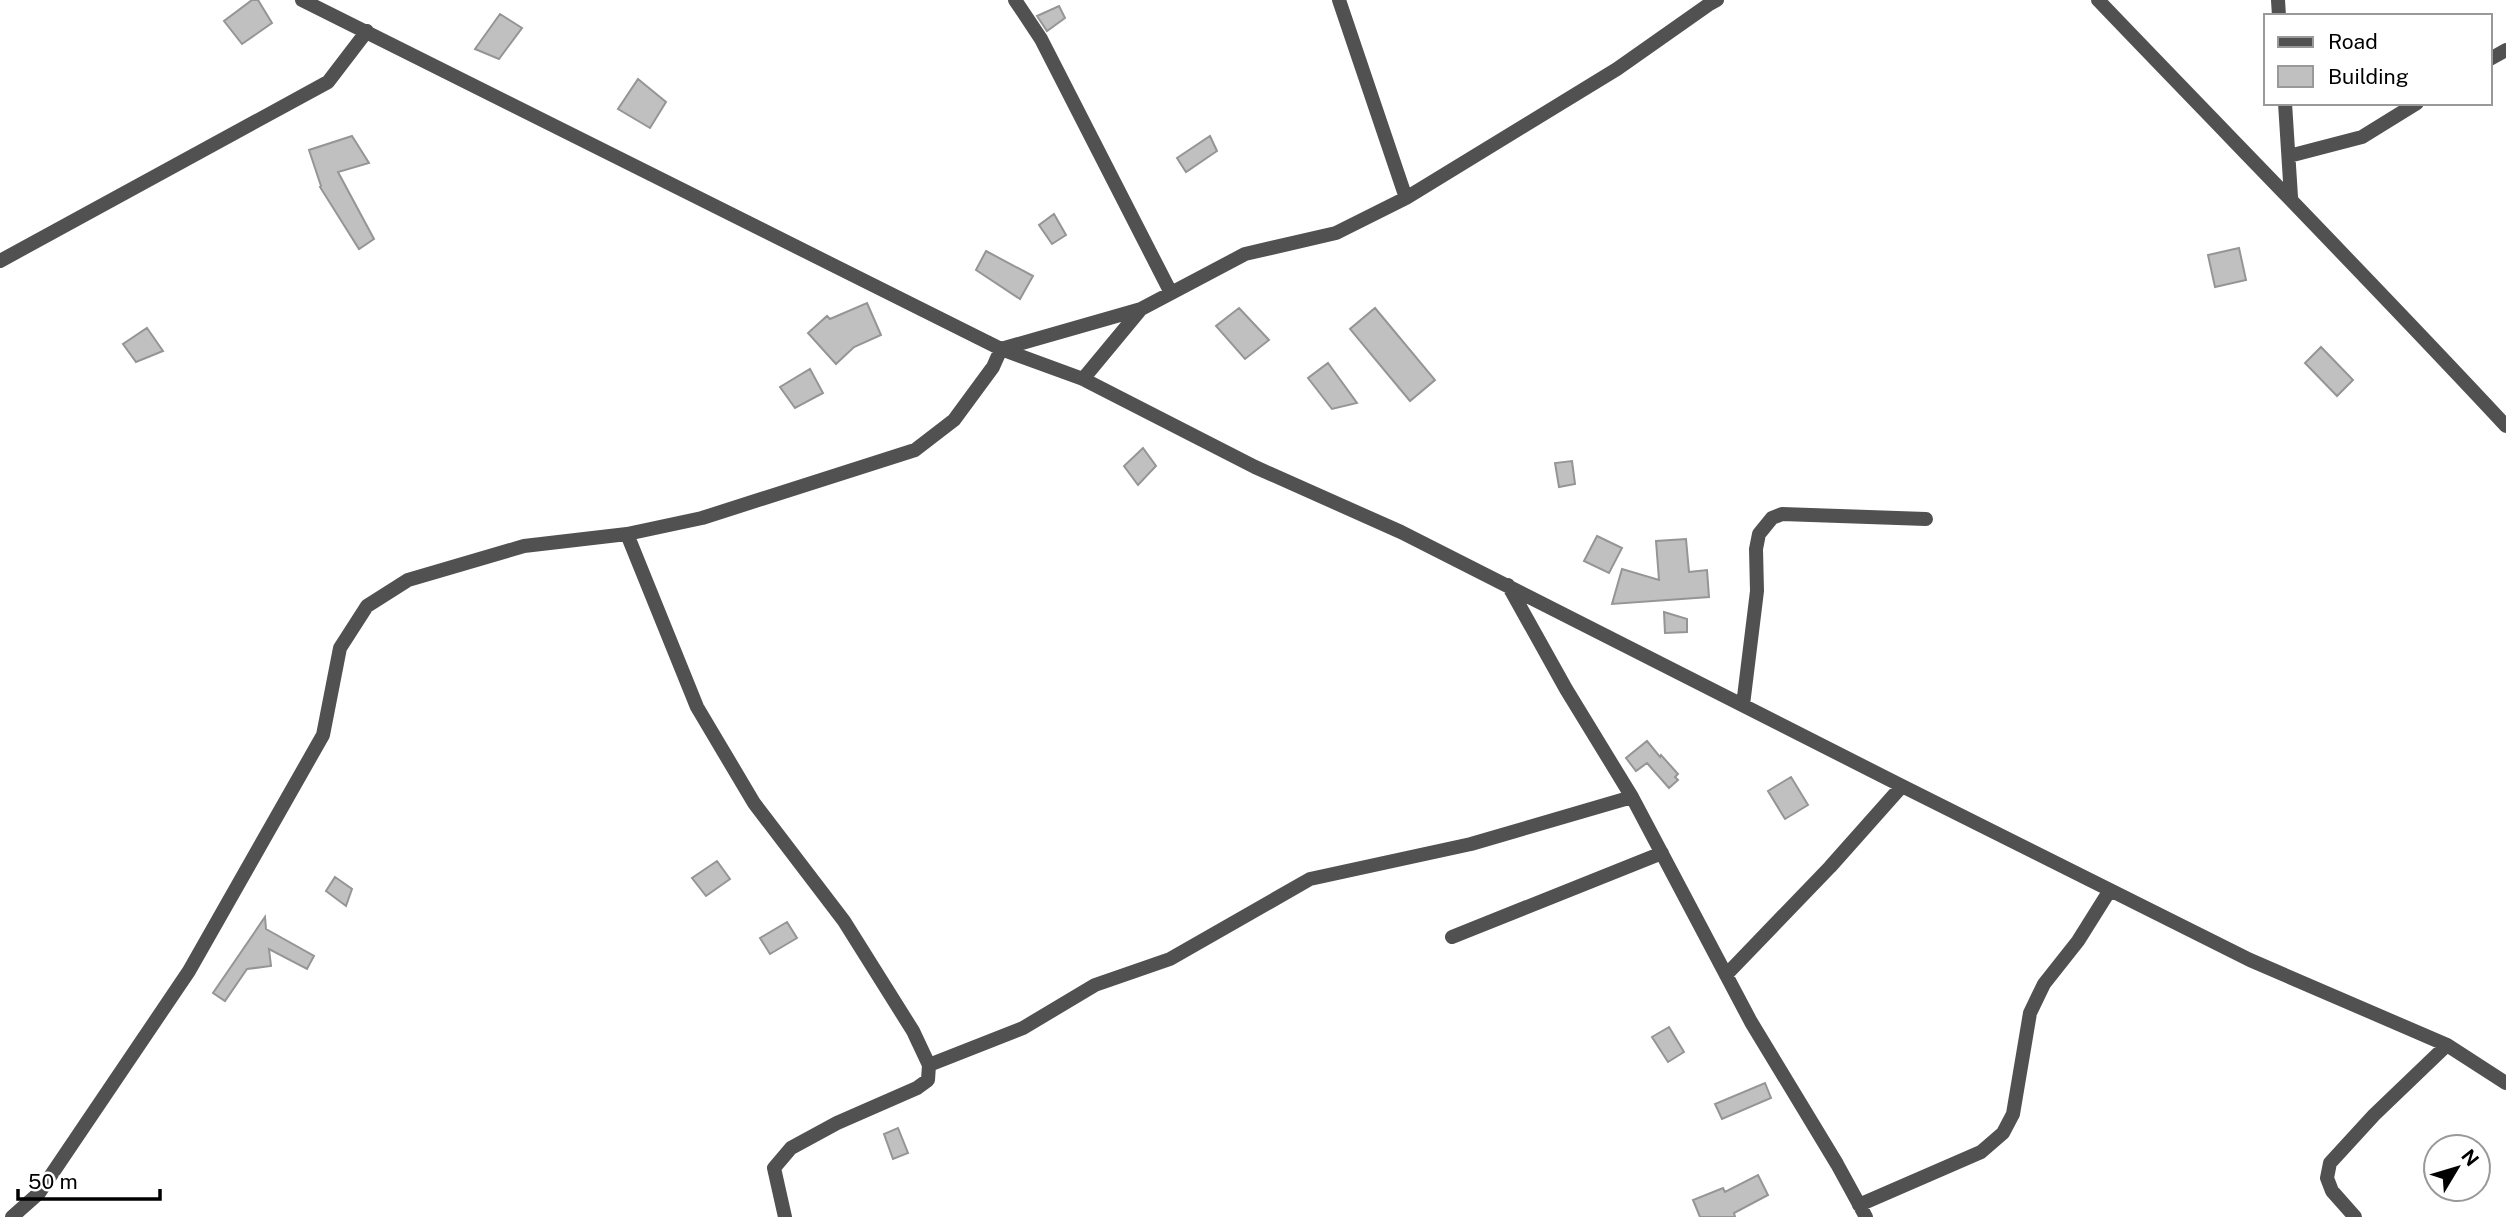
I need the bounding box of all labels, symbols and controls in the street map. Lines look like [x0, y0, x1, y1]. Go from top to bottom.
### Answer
legend [2264, 14, 2492, 105]
text: Road [2328, 29, 2378, 54]
text: Building [2328, 64, 2409, 89]
north arrow [2422, 1133, 2492, 1203]
text: N [2457, 1145, 2484, 1170]
scale bar [18, 1158, 159, 1202]
text: 50 m [28, 1169, 78, 1194]

